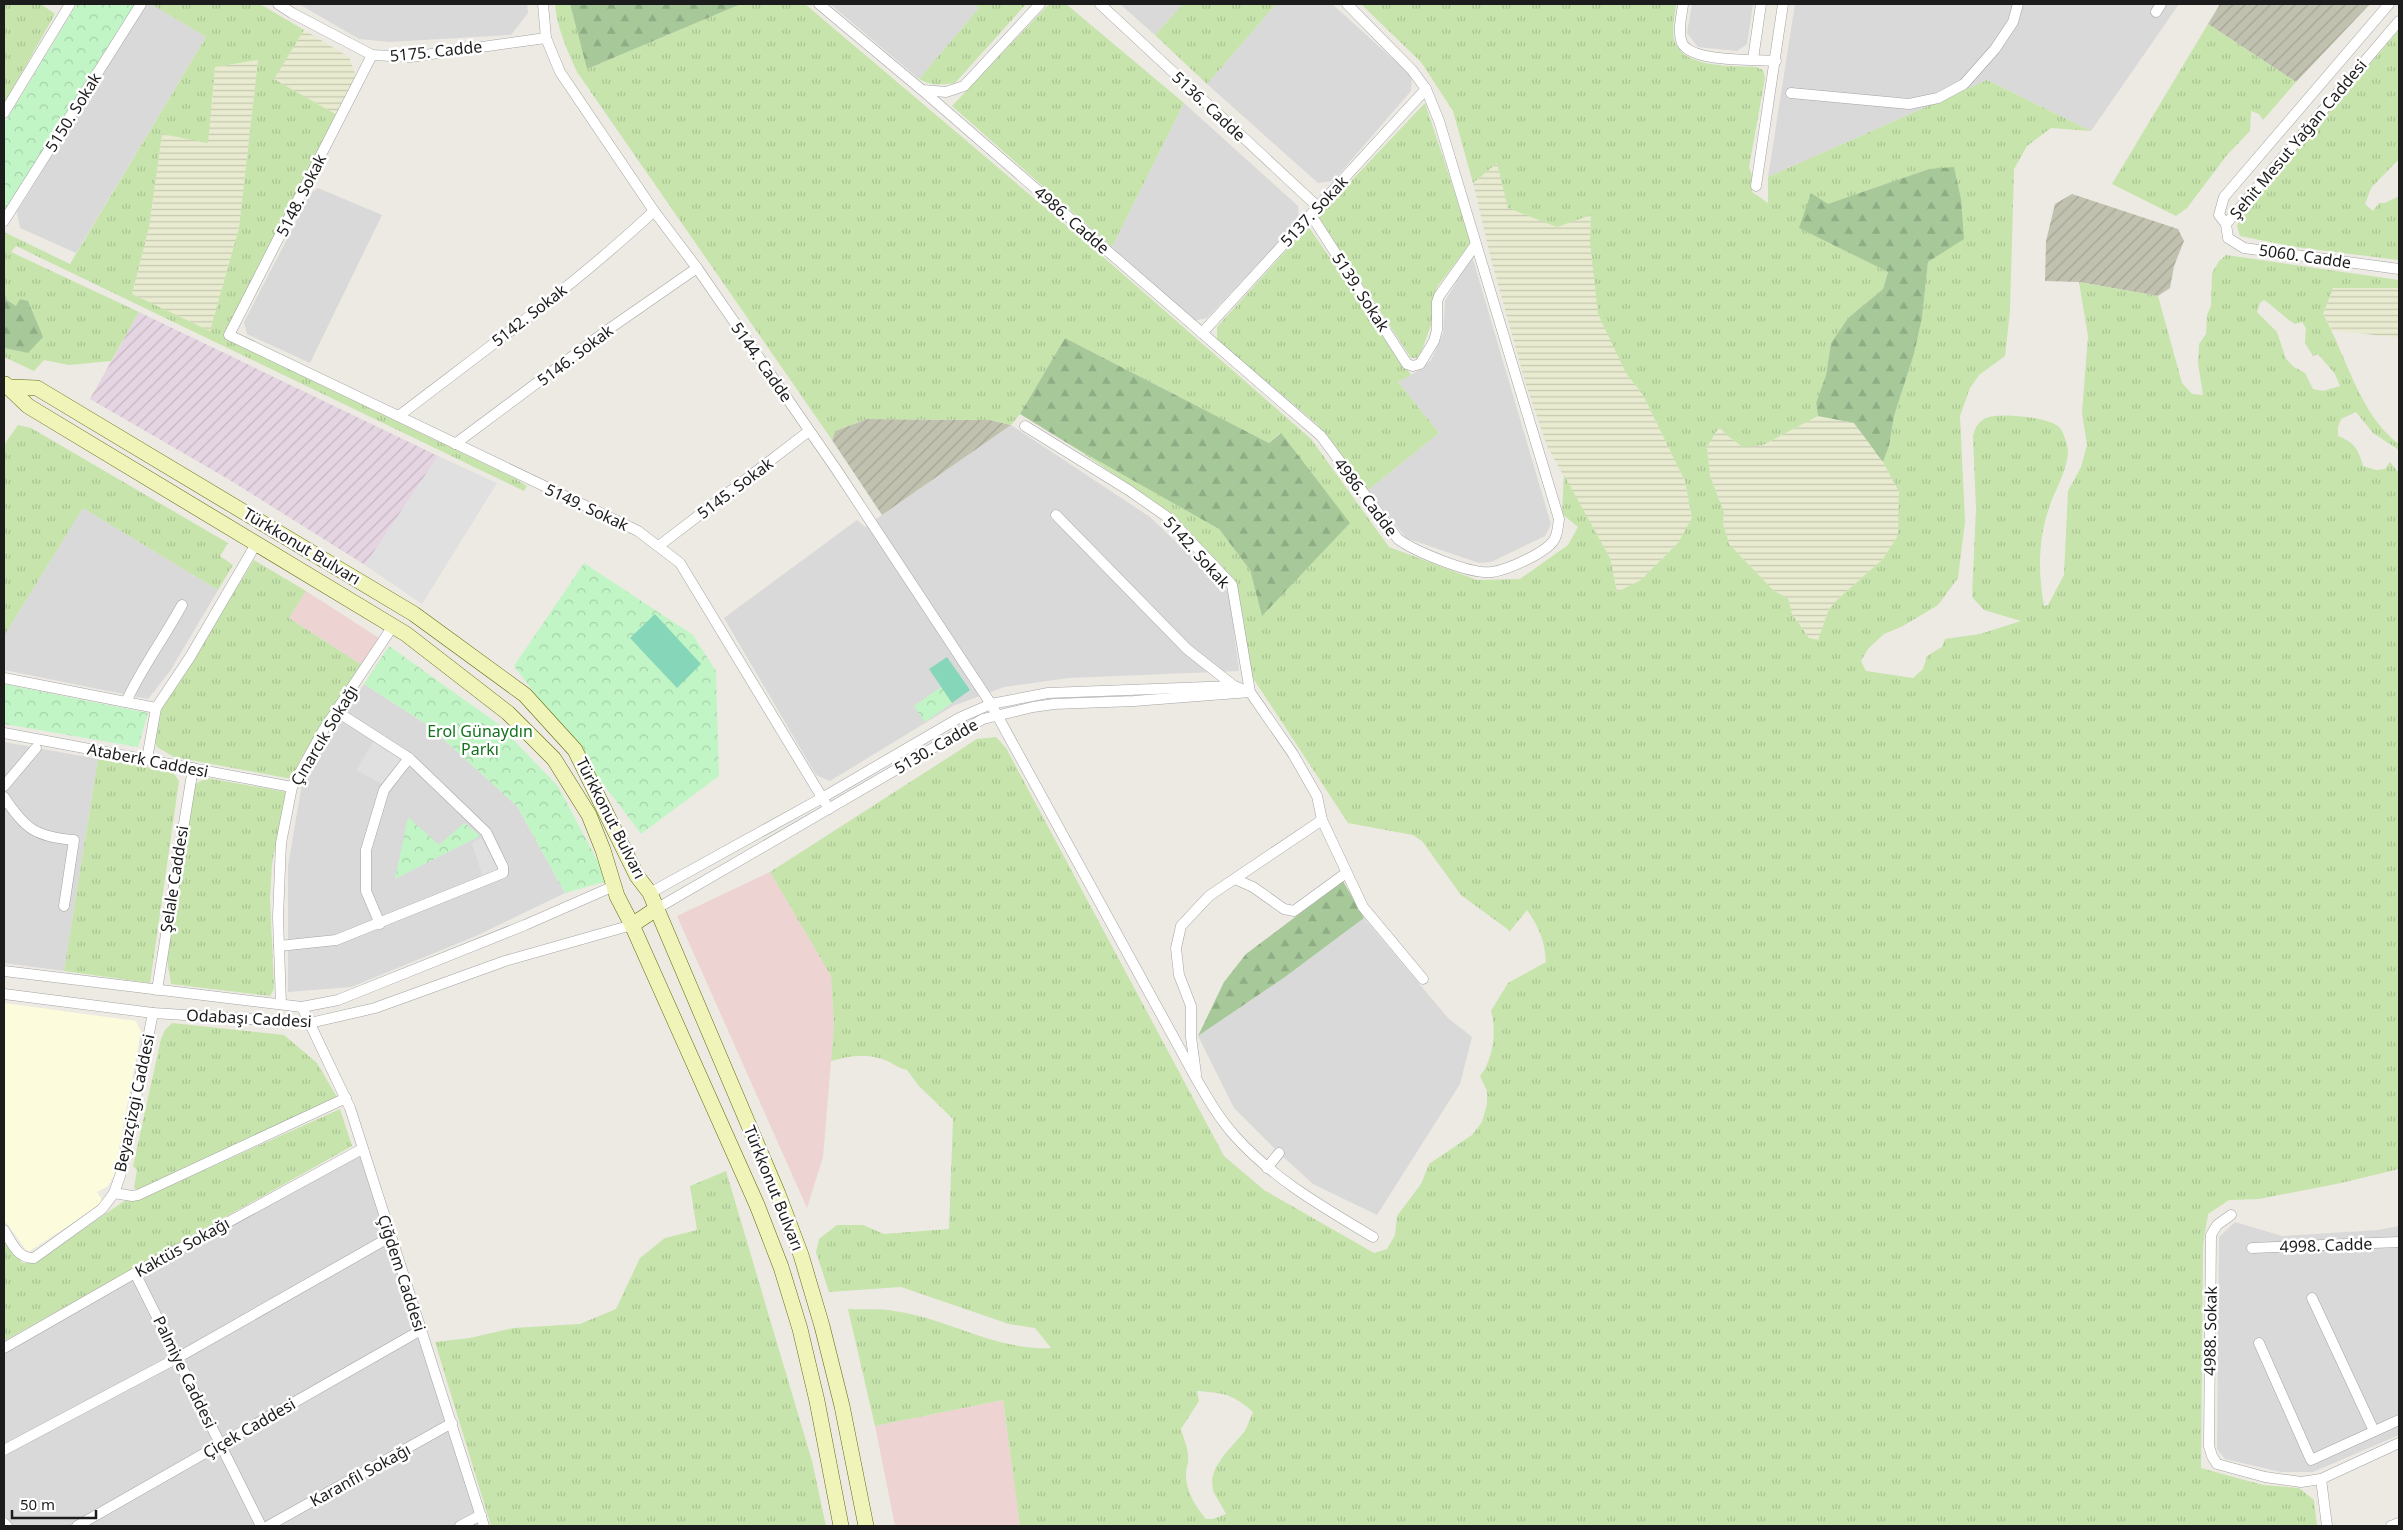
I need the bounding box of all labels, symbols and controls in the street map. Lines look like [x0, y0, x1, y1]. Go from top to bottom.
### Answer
street label: 5175. Cadde [389, 35, 483, 67]
street label: Şehit Mesut Yağan Caddesi [2225, 54, 2371, 224]
street label: 5136. Cadde [1168, 66, 1250, 146]
street label: 5150. Sokak [40, 68, 106, 156]
street label: 5148. Sokak [271, 150, 331, 240]
street label: 5137. Sokak [1275, 170, 1353, 251]
street label: 4986. Cadde [1030, 181, 1114, 259]
street label: 5060. Cadde [2257, 239, 2353, 273]
street label: 5139. Sokak [1327, 248, 1395, 336]
street label: 5142. Sokak [487, 278, 571, 351]
street label: 5144. Cadde [726, 318, 798, 406]
street label: 5146. Sokak [533, 319, 618, 391]
street label: 5145. Sokak [693, 452, 778, 524]
street label: 4986. Cadde [1329, 453, 1403, 541]
street label: 5149. Sokak [542, 478, 633, 536]
street label: Türkkonut Bulvarı [239, 502, 365, 590]
street label: 5142. Sokak [1159, 511, 1235, 593]
street label: Çınarcık Sokağı [285, 681, 363, 789]
street label: 5130. Cadde [890, 713, 982, 779]
park label: Erol Günaydın Parkı [427, 720, 533, 760]
street label: Ataberk Caddesi [86, 737, 210, 783]
street label: Türkkonut Bulvarı [571, 754, 651, 882]
street label: Şelale Caddesi [155, 824, 193, 934]
street label: Odabaşı Caddesi [186, 1004, 312, 1032]
street label: Beyazçizgi Caddesi [109, 1032, 159, 1174]
street label: Türkkonut Bulvarı [739, 1122, 809, 1254]
street label: Kaktüs Sokağı [131, 1212, 233, 1282]
street label: Çiğdem Caddesi [373, 1212, 431, 1334]
street label: 4998. Cadde [2279, 1232, 2373, 1258]
street label: 4988. Sokak [2198, 1286, 2222, 1376]
street label: Palmiye Caddesi [148, 1312, 222, 1432]
street label: Çiçek Caddesi [199, 1393, 299, 1463]
street label: Karanfil Sokağı [306, 1438, 414, 1512]
scale bar [12, 1488, 96, 1520]
text: 50 m [20, 1494, 55, 1514]

